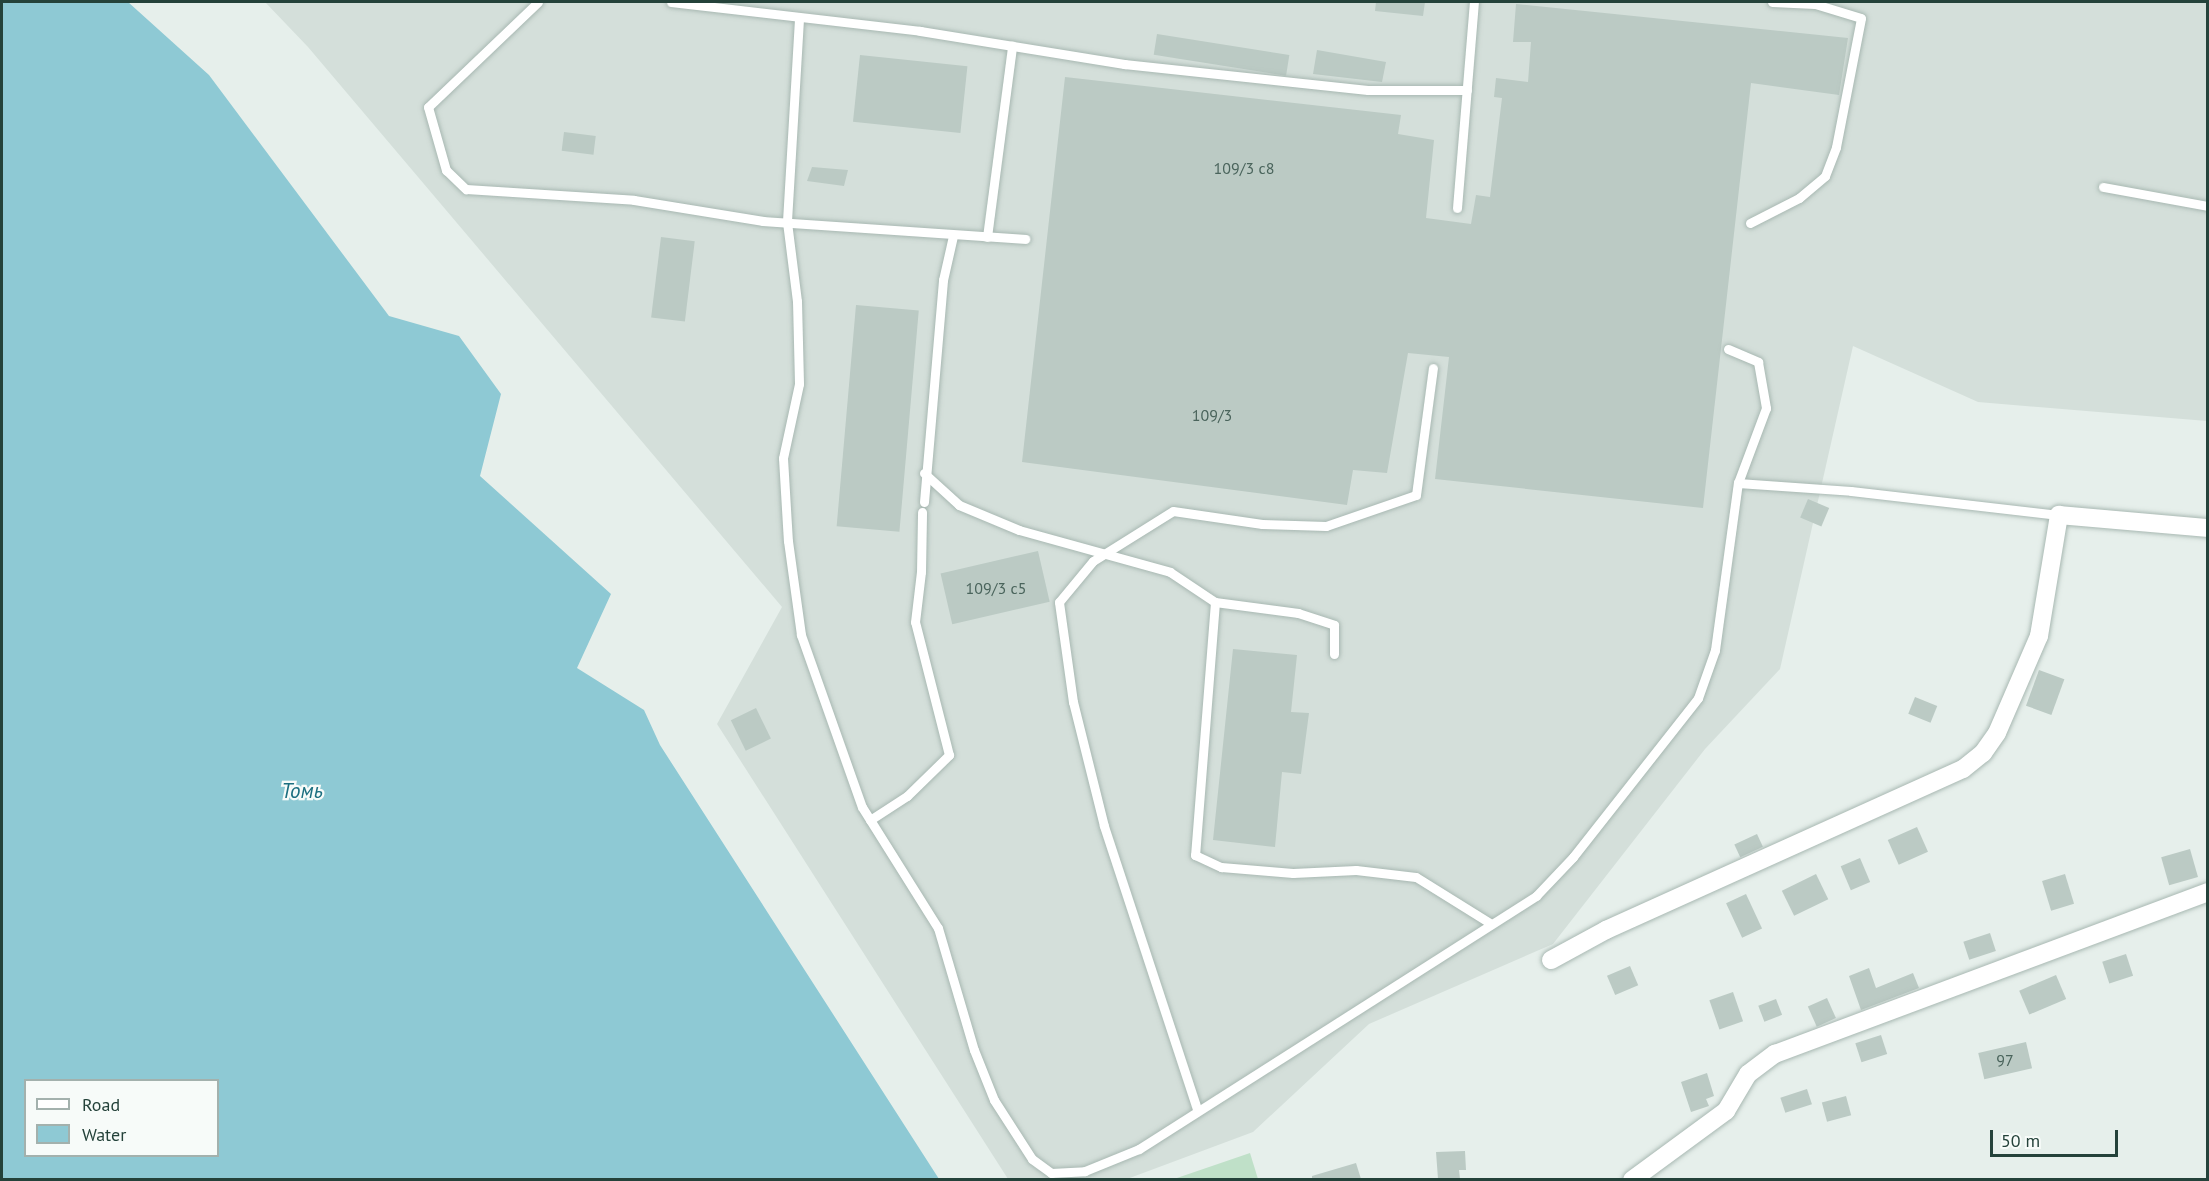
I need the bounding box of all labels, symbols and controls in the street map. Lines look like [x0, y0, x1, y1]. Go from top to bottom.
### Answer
house number: 109/3 с8 [1214, 158, 1274, 178]
house number: 109/3 [1192, 405, 1232, 425]
house number: 109/3 с5 [966, 578, 1026, 598]
water label: Томь [281, 778, 323, 804]
house number: 97 [1996, 1050, 2014, 1070]
legend [24, 1079, 219, 1157]
text: Road [82, 1093, 120, 1116]
scale bar [1993, 1118, 2120, 1156]
text: Water [82, 1123, 126, 1146]
text: 50 m [2001, 1129, 2040, 1152]

